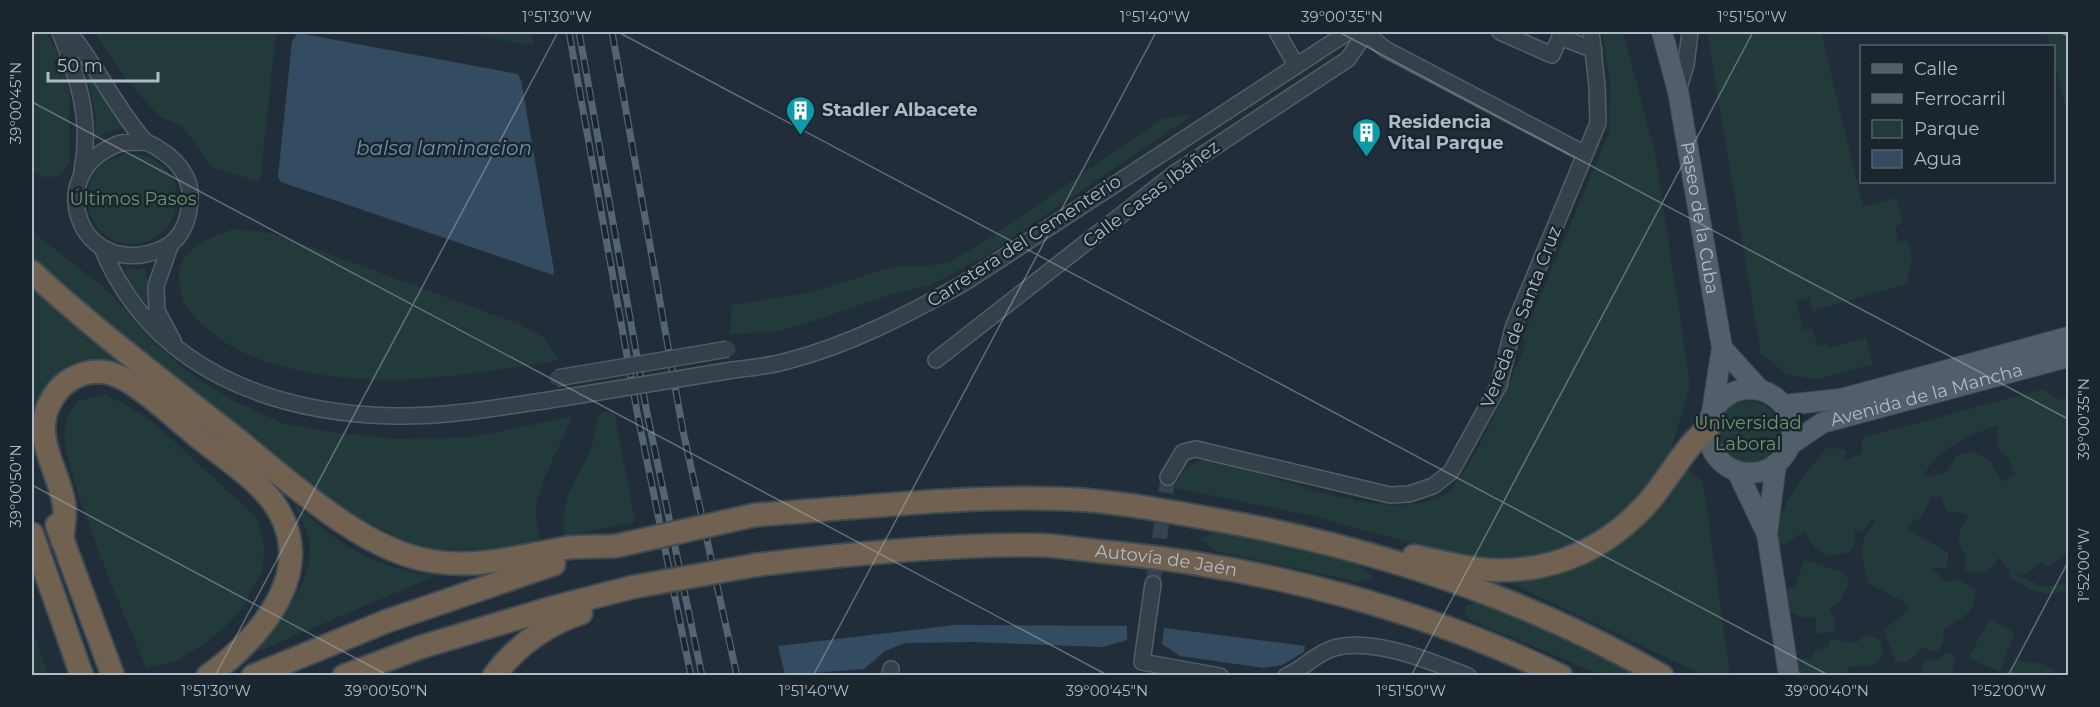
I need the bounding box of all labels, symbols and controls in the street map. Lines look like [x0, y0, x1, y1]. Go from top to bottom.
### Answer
text: 1°51'30"W [522, 7, 592, 26]
text: 1°51'40"W [1120, 7, 1191, 26]
text: 39°00'35"N [1301, 7, 1383, 26]
text: 1°51'50"W [1717, 7, 1787, 26]
scale bar [48, 45, 158, 83]
legend [1860, 45, 2055, 183]
text: 50 m [57, 55, 103, 77]
text: Calle [1914, 58, 1958, 80]
text: 39°00'45"N [6, 62, 25, 144]
text: Ferrocarril [1914, 88, 2006, 110]
building icon: Stadler Albacete [785, 94, 817, 136]
place label: Stadler Albacete [822, 99, 978, 121]
place label: Residencia Vital Parque [1387, 111, 1504, 154]
building icon: Residencia Vital Parque [1351, 116, 1383, 158]
text: Parque [1914, 118, 1980, 140]
water label: balsa laminacion [356, 136, 532, 160]
street label: Calle Casas Ibáñez [1078, 136, 1224, 252]
street label: Paseo de la Cuba [1676, 140, 1724, 296]
text: Agua [1914, 148, 1962, 170]
street label: Carretera del Cementerio [923, 170, 1125, 312]
park label: Últimos Pasos [69, 188, 197, 210]
street label: Vereda de Santa Cruz [1476, 223, 1566, 411]
street label: Avenida de la Mancha [1828, 359, 2025, 431]
text: 39°00'35"N [2074, 378, 2093, 460]
park label: Universidad Laboral [1694, 412, 1802, 455]
text: 39°00'50"N [6, 444, 25, 528]
text: 1°52'00"W [2074, 528, 2093, 602]
street label: Autovía de Jaén [1094, 540, 1239, 581]
text: 1°51'30"W [181, 681, 251, 700]
text: 39°00'50"N [344, 681, 428, 700]
text: 1°51'40"W [779, 681, 850, 700]
text: 39°00'45"N [1066, 681, 1148, 700]
text: 1°51'50"W [1376, 681, 1446, 700]
text: 39°00'40"N [1785, 681, 1869, 700]
text: 1°52'00"W [1972, 681, 2046, 700]

